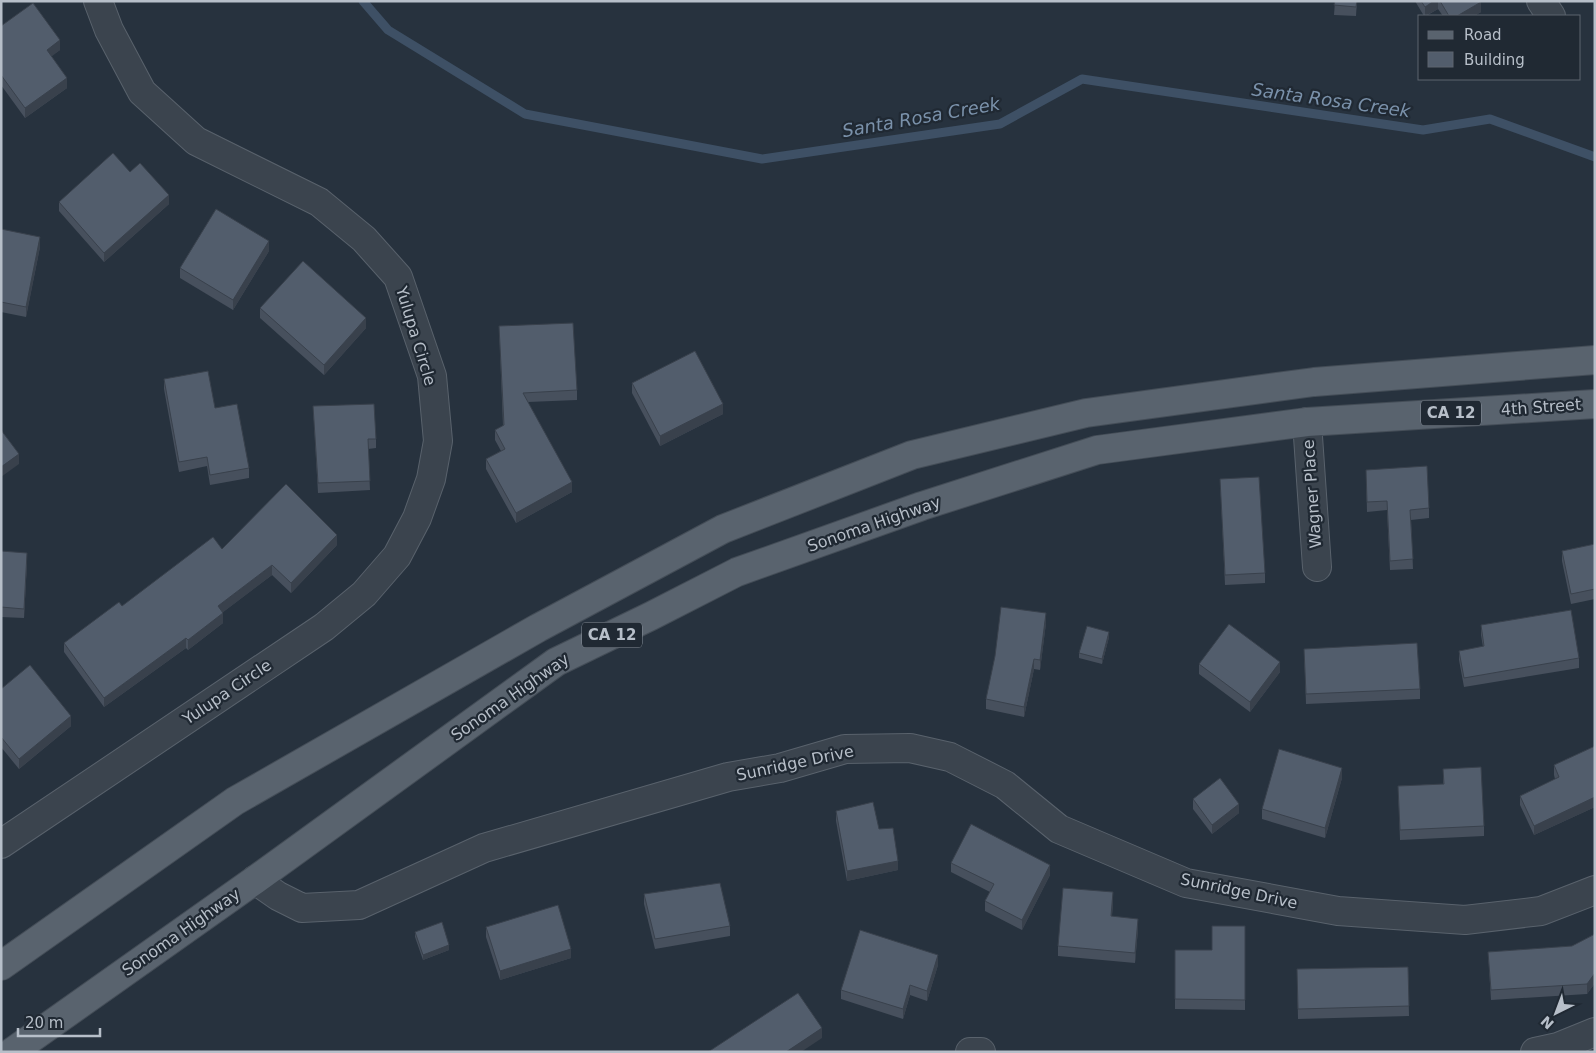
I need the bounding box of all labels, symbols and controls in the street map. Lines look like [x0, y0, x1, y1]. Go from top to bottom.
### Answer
legend [1418, 15, 1581, 80]
text: Road [1464, 26, 1502, 44]
text: Building [1464, 51, 1525, 69]
water label: Santa Rosa Creek [1250, 78, 1413, 122]
water label: Santa Rosa Creek [840, 93, 1003, 141]
street label: Yulupa Circle [392, 283, 440, 388]
street label: 4th Street [1500, 395, 1582, 419]
road number: CA 12 [1421, 400, 1481, 426]
street label: Wagner Place [1299, 439, 1325, 549]
street label: Sonoma Highway [805, 492, 943, 556]
road number: CA 12 [582, 622, 642, 648]
street label: Sonoma Highway [447, 649, 573, 745]
street label: Yulupa Circle [178, 655, 275, 729]
street label: Sunridge Drive [735, 741, 855, 785]
street label: Sunridge Drive [1179, 869, 1299, 913]
street label: Sonoma Highway [118, 884, 244, 980]
north arrow [1531, 988, 1581, 1038]
scale bar [18, 1006, 100, 1038]
text: N [1538, 1013, 1557, 1033]
text: 20 m [25, 1014, 63, 1032]

